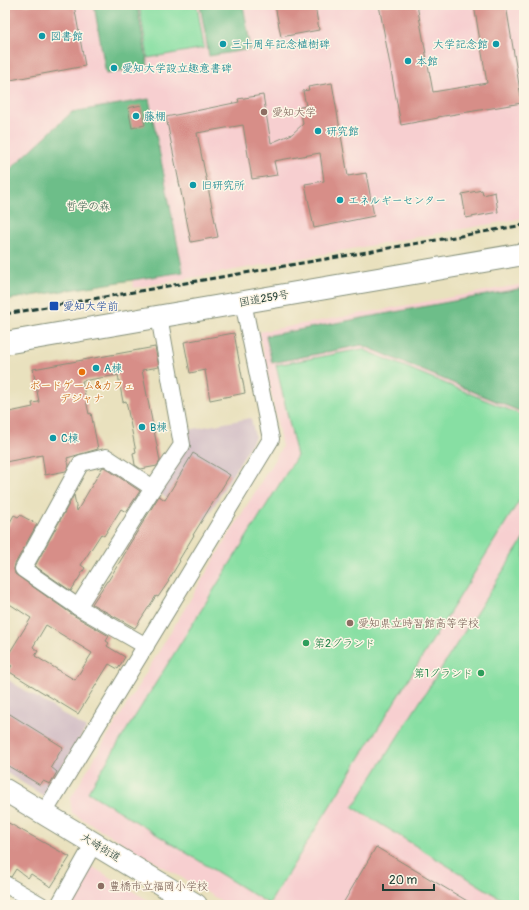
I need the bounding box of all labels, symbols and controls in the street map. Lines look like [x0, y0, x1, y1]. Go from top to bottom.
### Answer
place label: 図書館 [50, 30, 83, 43]
marker: 図書館 [37, 31, 47, 41]
place label: 三十周年記念植樹碑 [231, 38, 330, 51]
place label: 大学記念館 [433, 38, 488, 51]
marker: 三十周年記念植樹碑 [218, 39, 228, 49]
marker: 大学記念館 [491, 39, 501, 49]
place label: 本館 [416, 55, 438, 68]
marker: 本館 [403, 56, 413, 66]
place label: 愛知大学設立趣意書碑 [122, 62, 232, 75]
marker: 愛知大学設立趣意書碑 [109, 63, 119, 73]
place label: 愛知大学 [272, 106, 316, 119]
marker: 愛知大学 [259, 107, 269, 117]
place label: 藤棚 [144, 110, 166, 123]
marker: 藤棚 [131, 111, 141, 121]
place label: 研究館 [326, 125, 359, 138]
marker: 研究館 [313, 126, 323, 136]
place label: 旧研究所 [201, 179, 245, 192]
marker: 旧研究所 [188, 180, 198, 190]
place label: エネルギーセンター [348, 194, 446, 207]
marker: エネルギーセンター [335, 195, 345, 205]
park label: 哲学の森 [66, 200, 110, 213]
street label: 国道259号 [238, 288, 290, 309]
marker: 愛知大学前 [48, 300, 60, 312]
place label: 愛知大学前 [63, 300, 118, 313]
place label: A棟 [104, 362, 122, 375]
marker: A棟 [91, 363, 101, 373]
marker: ボードゲーム&カフェ デジャナ [77, 367, 87, 377]
place label: ボードゲーム&カフェ デジャナ [29, 379, 135, 405]
place label: B棟 [150, 421, 167, 434]
marker: B棟 [137, 422, 147, 432]
place label: C棟 [61, 432, 79, 445]
marker: C棟 [48, 433, 58, 443]
place label: 愛知県立時習館高等学校 [358, 617, 479, 630]
marker: 愛知県立時習館高等学校 [345, 618, 355, 628]
place label: 第2グランド [314, 637, 375, 650]
marker: 第2グランド [301, 638, 311, 648]
place label: 第1グランド [414, 667, 473, 680]
marker: 第1グランド [476, 668, 486, 678]
street label: 大崎街道 [79, 831, 123, 864]
scale bar [383, 866, 434, 892]
text: 20 m [389, 873, 418, 888]
place label: 豊橋市立福岡小学校 [109, 880, 208, 893]
marker: 豊橋市立福岡小学校 [96, 881, 106, 891]

